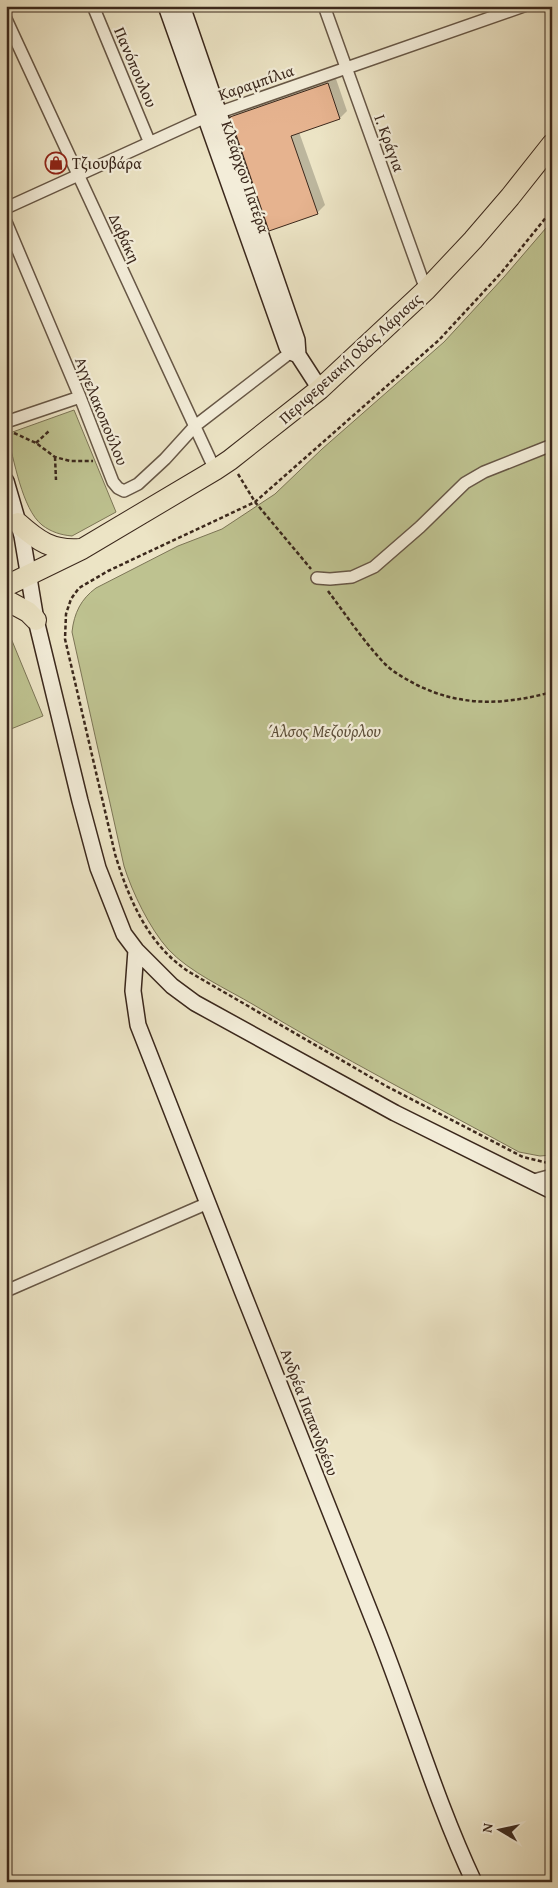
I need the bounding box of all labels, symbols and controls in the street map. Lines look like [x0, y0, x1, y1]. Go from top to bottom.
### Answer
street label: Πανόπουλου [108, 23, 164, 111]
street label: Καραμπίλια [215, 58, 298, 106]
street label: Ι. Κράγια [368, 111, 412, 176]
street label: Κλεάρχου Πατέρα [215, 117, 277, 237]
shop icon: Τζιουβάρα [44, 151, 68, 175]
place label: Τζιουβάρα [72, 151, 142, 175]
street label: Δαβάκη [103, 209, 147, 267]
street label: Περιφερειακή Οδός Λάρισας [273, 287, 427, 429]
street label: Αγγελακοπούλου [69, 353, 135, 469]
park label: Άλσος Μεζούρλου [269, 719, 381, 743]
street label: Ανδρέα Παπανδρέου [275, 1345, 345, 1479]
north arrow [476, 1806, 526, 1856]
text: N [477, 1821, 498, 1834]

